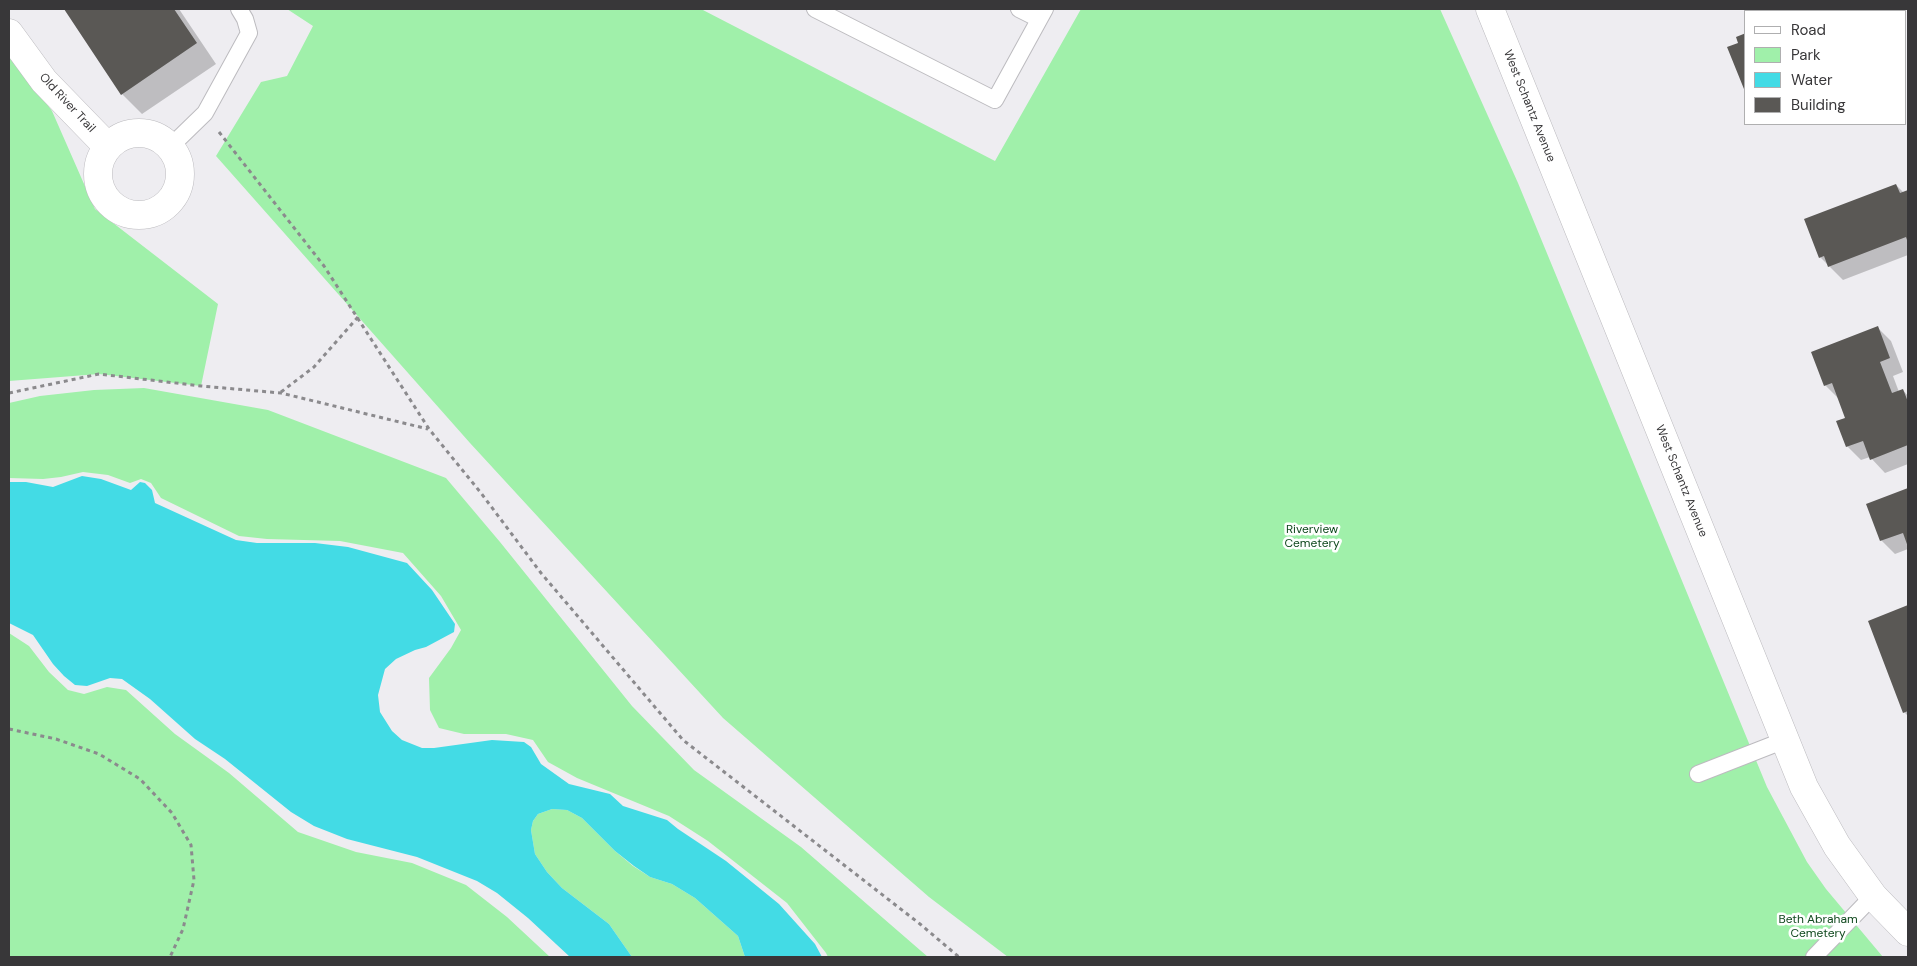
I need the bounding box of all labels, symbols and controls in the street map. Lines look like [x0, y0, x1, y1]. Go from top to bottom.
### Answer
legend [1744, 10, 1907, 125]
text: Road [1791, 20, 1826, 40]
text: Park [1791, 45, 1821, 65]
street label: West Schantz Avenue [1500, 48, 1558, 164]
street label: Old River Trail [36, 70, 98, 136]
text: Water [1791, 70, 1832, 90]
text: Building [1791, 95, 1846, 115]
street label: West Schantz Avenue [1652, 423, 1710, 539]
park label: Riverview Cemetery [1284, 523, 1340, 551]
park label: Beth Abraham Cemetery [1778, 913, 1858, 941]

